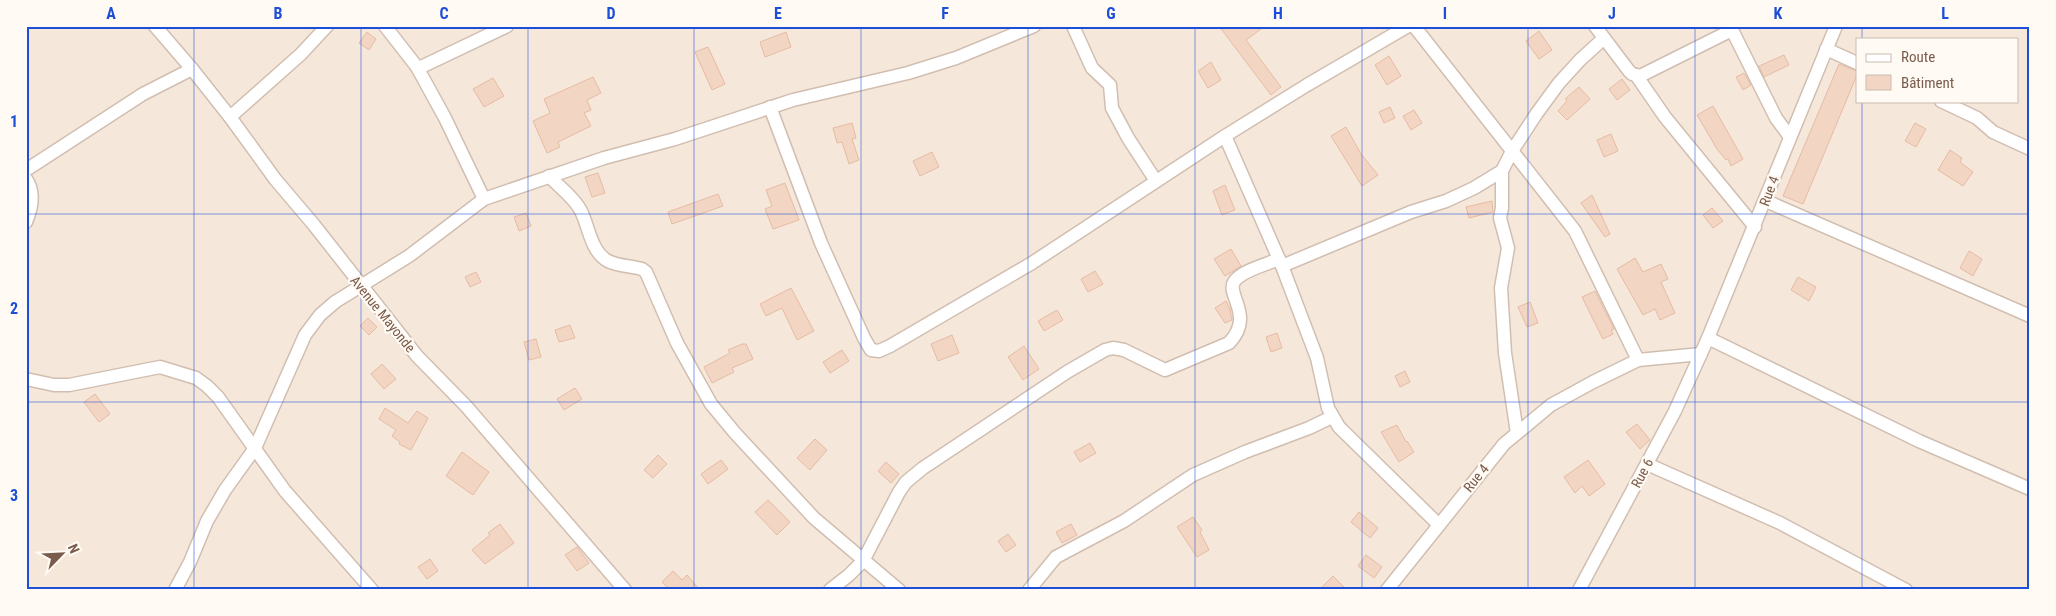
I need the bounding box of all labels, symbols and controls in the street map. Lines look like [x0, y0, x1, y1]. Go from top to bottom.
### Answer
text: A [106, 4, 116, 23]
text: B [274, 4, 283, 23]
text: C [439, 4, 449, 23]
text: D [606, 4, 616, 23]
text: E [774, 4, 782, 23]
text: F [941, 4, 949, 23]
text: G [1106, 4, 1116, 23]
text: H [1273, 4, 1283, 23]
text: I [1443, 4, 1447, 23]
text: J [1608, 4, 1616, 23]
text: K [1774, 4, 1783, 23]
text: L [1941, 4, 1949, 23]
legend [1856, 38, 2018, 102]
text: Route [1901, 48, 1935, 66]
text: Bâtiment [1901, 74, 1954, 92]
text: 1 [10, 112, 18, 131]
street label: Rue 4 [1756, 174, 1782, 208]
street label: Avenue Mayonde [347, 273, 419, 356]
text: 2 [10, 299, 18, 318]
street label: Rue 6 [1628, 456, 1656, 490]
street label: Rue 4 [1460, 461, 1492, 495]
text: 3 [10, 486, 18, 505]
north arrow [38, 528, 88, 578]
text: N [65, 542, 83, 556]

